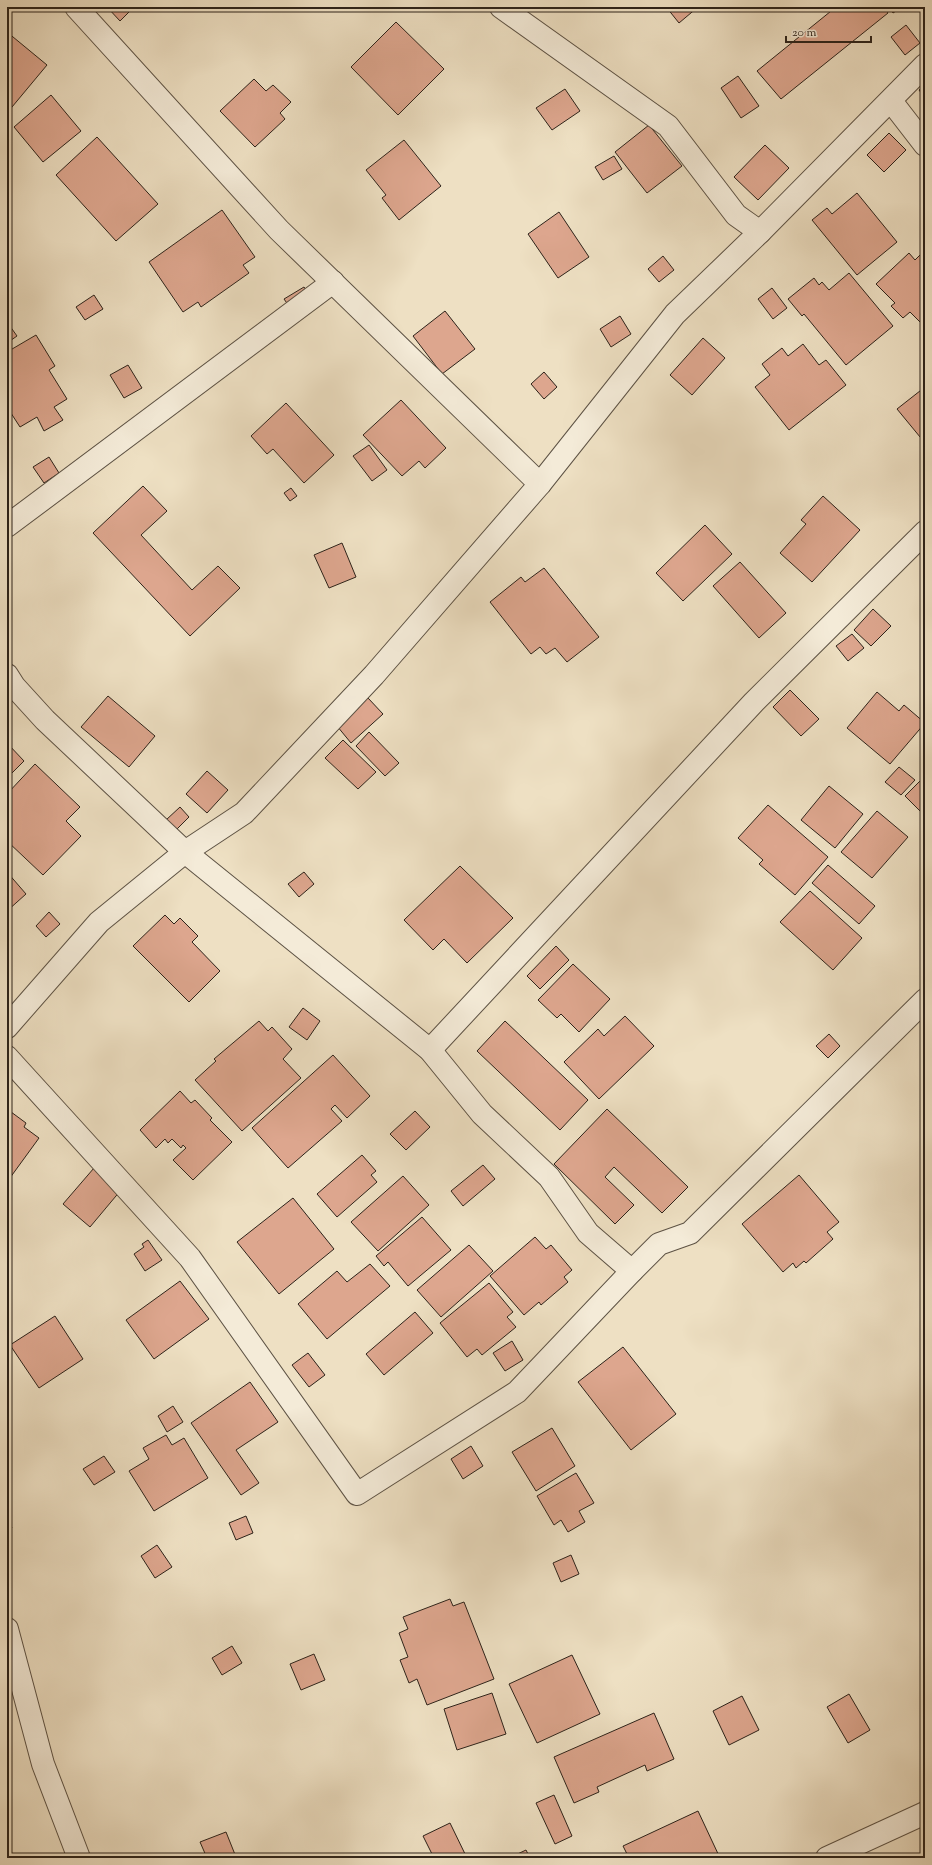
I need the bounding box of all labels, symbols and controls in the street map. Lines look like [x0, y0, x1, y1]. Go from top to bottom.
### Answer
scale bar [786, 18, 871, 44]
text: 20 m [792, 24, 817, 42]

